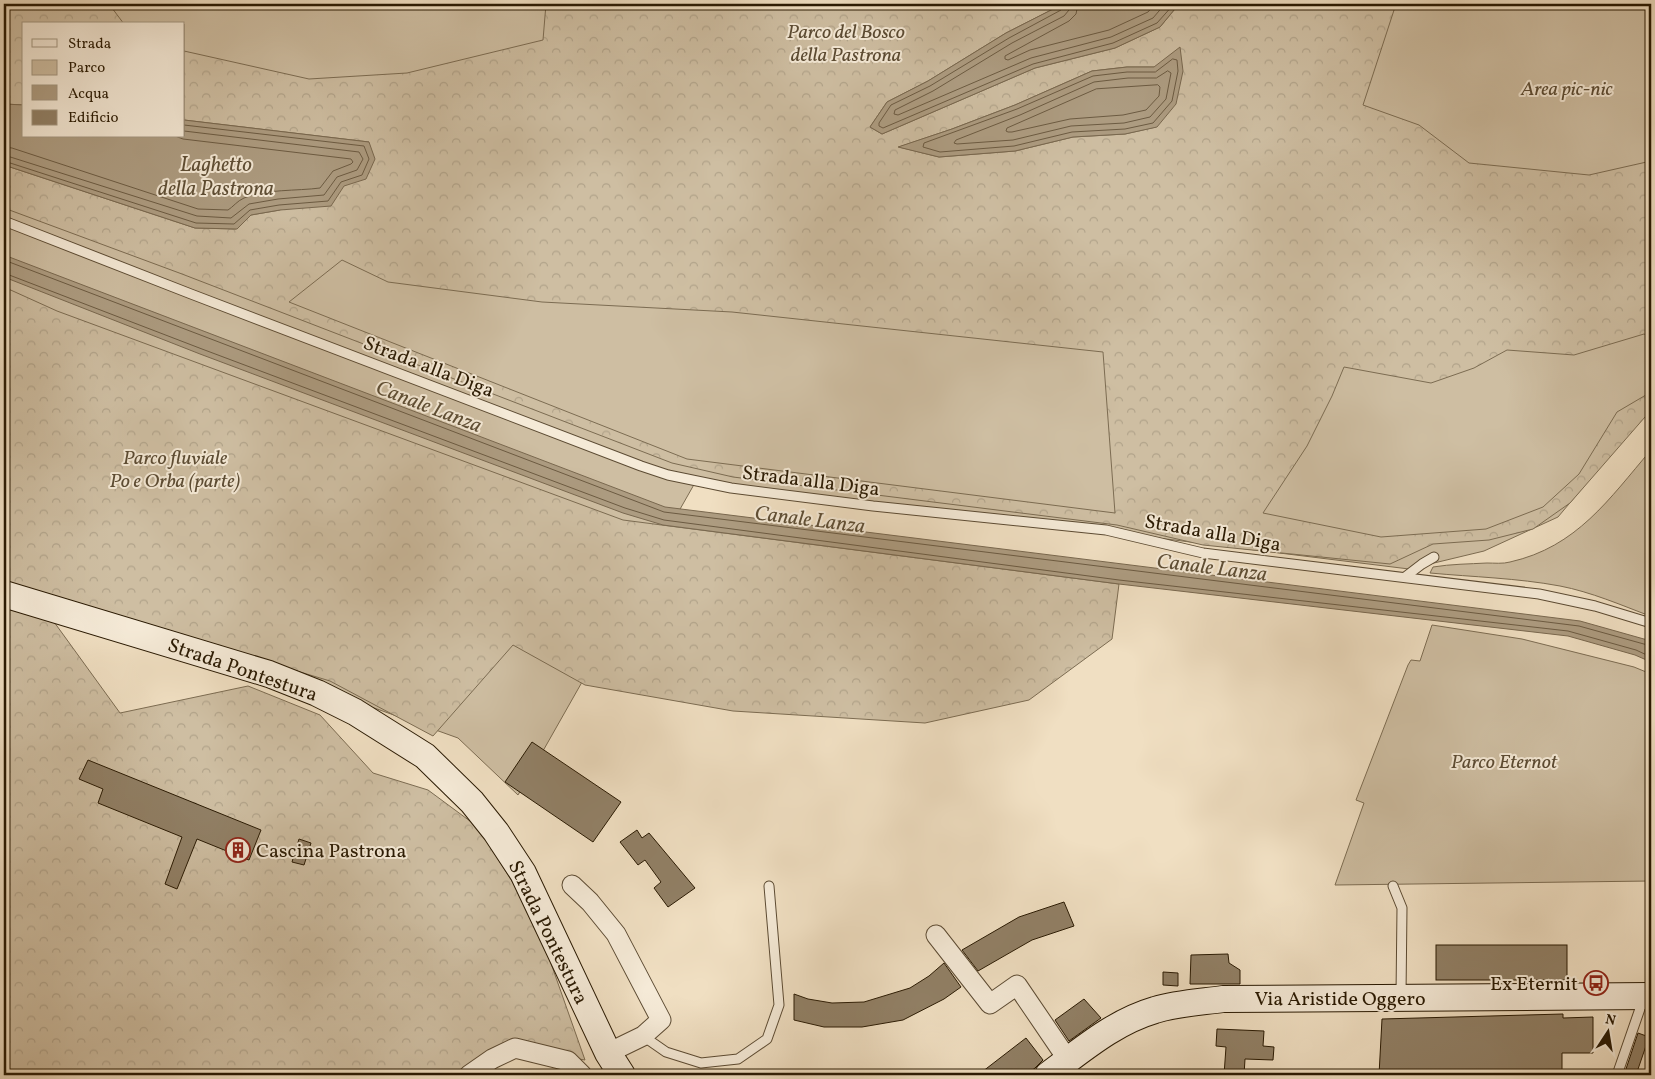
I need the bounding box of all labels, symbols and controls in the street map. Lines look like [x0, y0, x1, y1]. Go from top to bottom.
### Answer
park label: Parco del Bosco della Pastrona [787, 19, 905, 70]
legend [22, 22, 185, 138]
text: Strada [68, 34, 111, 55]
text: Parco [68, 58, 105, 79]
park label: Area pic-nic [1520, 76, 1614, 104]
text: Acqua [68, 84, 109, 105]
text: Edificio [68, 108, 119, 129]
water label: Laghetto della Pastrona [158, 151, 274, 204]
street label: Strada alla Diga [359, 330, 498, 406]
water label: Canale Lanza [371, 374, 486, 441]
park label: Parco fluviale Po e Orba (parte) [109, 445, 241, 496]
street label: Strada alla Diga [740, 460, 881, 504]
water label: Canale Lanza [753, 499, 867, 542]
street label: Strada alla Diga [1142, 508, 1283, 560]
water label: Canale Lanza [1155, 547, 1269, 590]
street label: Strada Pontestura [164, 632, 321, 710]
park label: Parco Eternot [1451, 749, 1558, 777]
building icon: Cascina Pastrona [225, 837, 251, 863]
place label: Cascina Pastrona [256, 838, 407, 866]
street label: Strada Pontestura [500, 856, 594, 1010]
bus stop icon: Ex Eternit [1583, 970, 1609, 996]
place label: Ex Eternit [1490, 971, 1578, 999]
street label: Via Aristide Oggero [1254, 986, 1426, 1014]
north arrow [1582, 1006, 1632, 1056]
text: N [1603, 1010, 1617, 1031]

